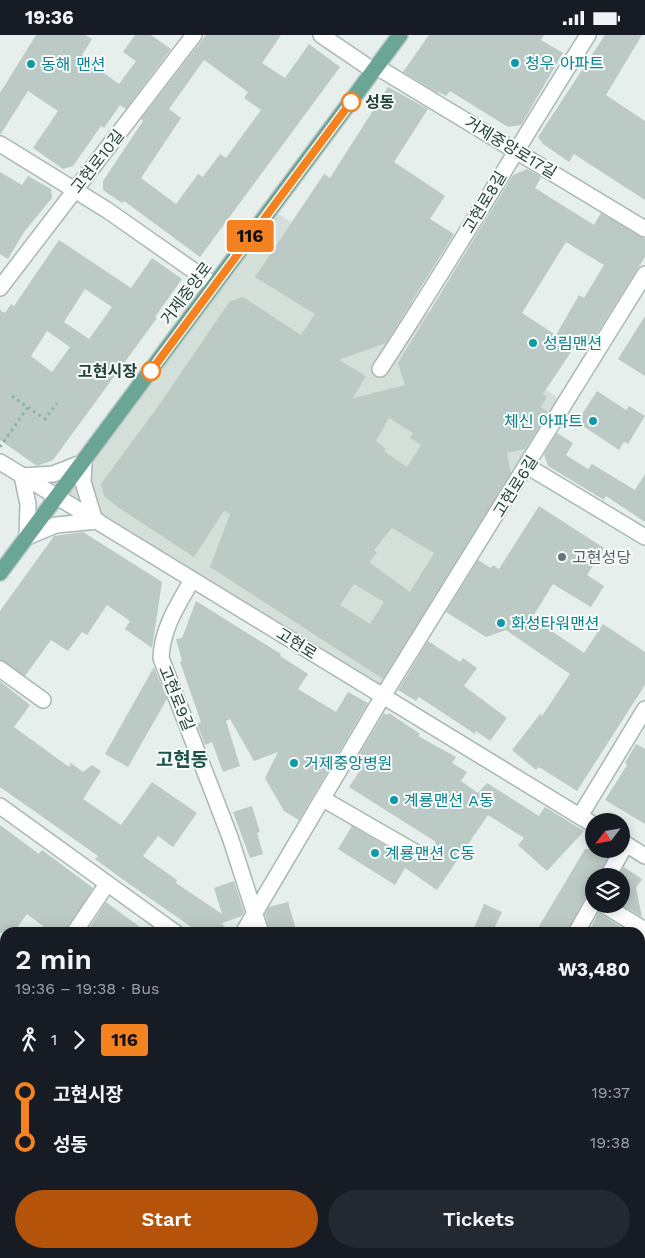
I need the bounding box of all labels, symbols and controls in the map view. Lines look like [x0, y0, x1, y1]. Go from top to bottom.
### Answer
text: 19:36 [25, 6, 74, 29]
place label: 청우 아파트 [525, 54, 604, 73]
place label: 동해 맨션 [41, 55, 105, 74]
marker: 청우 아파트 [509, 57, 521, 69]
marker: 동해 맨션 [25, 58, 37, 70]
marker: 성동 [341, 92, 361, 112]
place label: 성동 [365, 93, 394, 112]
street label: 거제중앙로17길 [461, 113, 560, 182]
street label: 고현로10길 [67, 126, 128, 197]
street label: 고현로8길 [459, 168, 510, 237]
line badge: 116 [221, 220, 279, 252]
text: 116 [237, 225, 263, 246]
street label: 거제중앙로 [157, 258, 216, 328]
place label: 성림맨션 [543, 334, 602, 353]
marker: 성림맨션 [527, 337, 539, 349]
marker: 고현시장 [141, 361, 161, 381]
place label: 고현시장 [78, 362, 137, 381]
place label: 체신 아파트 [504, 412, 583, 431]
marker: 체신 아파트 [587, 415, 599, 427]
street label: 고현로6길 [489, 452, 542, 520]
place label: 고현성당 [572, 548, 631, 567]
marker: 고현성당 [556, 551, 568, 563]
place label: 화성타워맨션 [511, 614, 599, 633]
marker: 화성타워맨션 [495, 617, 507, 629]
street label: 고현로 [273, 624, 321, 663]
street label: 고현로9길 [155, 663, 198, 734]
district label: 고현동 [156, 748, 208, 771]
place label: 거제중앙병원 [304, 754, 392, 773]
marker: 거제중앙병원 [288, 757, 300, 769]
place label: 계룡맨션 A동 [404, 791, 494, 810]
marker: 계룡맨션 A동 [388, 794, 400, 806]
north arrow [585, 813, 630, 857]
map controls [585, 813, 630, 913]
place label: 계룡맨션 C동 [385, 844, 475, 863]
marker: 계룡맨션 C동 [369, 847, 381, 859]
button: layers [585, 868, 630, 913]
text: 2 min [15, 943, 92, 976]
text: ₩3,480 [558, 958, 630, 981]
text: 19:36 – 19:38 · Bus [15, 979, 159, 998]
icon: walk [15, 1026, 43, 1054]
icon: forward [65, 1026, 93, 1054]
text: 116 [111, 1029, 138, 1050]
text: 1 [51, 1030, 57, 1049]
text: 고현시장 [53, 1083, 123, 1106]
text: 19:37 [591, 1083, 630, 1102]
text: 성동 [53, 1133, 88, 1156]
text: 19:38 [590, 1133, 630, 1152]
button: Start [15, 1190, 318, 1248]
button: Tickets [328, 1190, 630, 1248]

